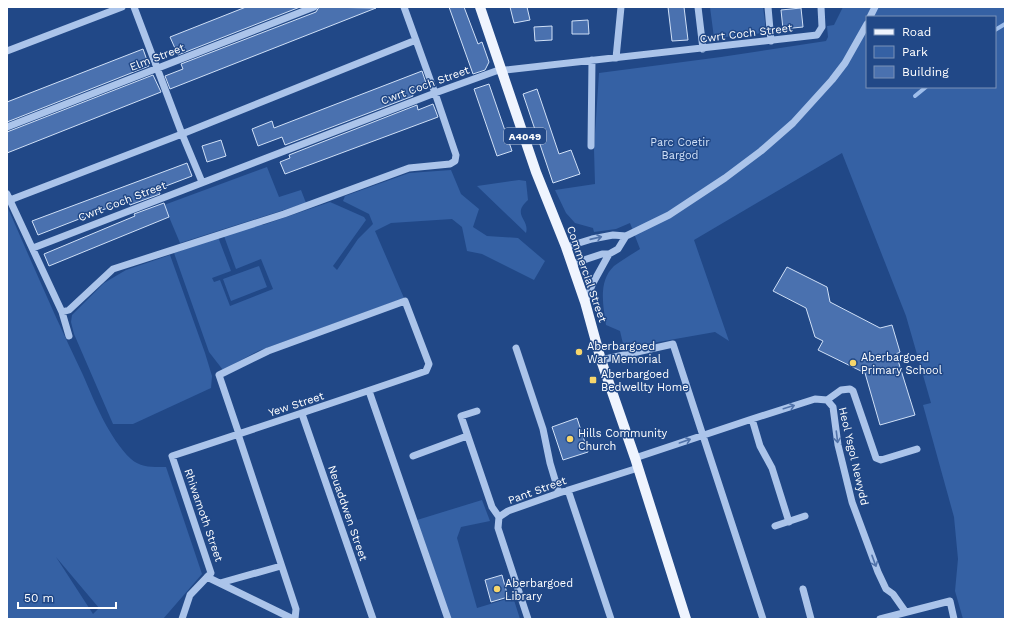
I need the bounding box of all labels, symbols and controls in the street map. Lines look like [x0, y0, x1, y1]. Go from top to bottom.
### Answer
legend [866, 16, 996, 88]
street label: Cwrt Coch Street [699, 21, 794, 46]
text: Road [902, 25, 931, 39]
street label: Elm Street [128, 41, 187, 74]
text: Park [902, 45, 928, 59]
street label: Cwrt Coch Street [379, 63, 472, 108]
text: Building [902, 65, 949, 79]
road number: A4049 [504, 128, 546, 144]
park label: Parc Coetir Bargod [650, 136, 710, 162]
street label: Cwrt Coch Street [76, 179, 168, 224]
street label: Commercial Street [564, 224, 609, 324]
one-way arrow [589, 234, 602, 242]
place label: Aberbargoed War Memorial [587, 340, 662, 366]
marker: Aberbargoed War Memorial [574, 347, 584, 357]
place label: Aberbargoed Primary School [861, 351, 943, 377]
marker: Aberbargoed Primary School [848, 358, 858, 368]
place label: Aberbargoed Bedwellty Home [601, 368, 688, 394]
marker: Aberbargoed Bedwellty Home [588, 375, 598, 385]
street label: Yew Street [267, 389, 326, 420]
one-way arrow [783, 403, 796, 410]
street label: Heol Ysgol Newydd [836, 406, 871, 507]
place label: Hills Community Church [578, 427, 668, 453]
one-way arrow [833, 430, 841, 443]
marker: Hills Community Church [565, 434, 575, 444]
one-way arrow [679, 437, 692, 444]
street label: Neuaddwen Street [325, 464, 370, 563]
street label: Rhiwamoth Street [181, 467, 226, 564]
street label: Pant Street [506, 474, 568, 507]
one-way arrow [871, 555, 879, 567]
place label: Aberbargoed Library [505, 577, 573, 603]
scale bar [18, 584, 116, 610]
marker: Aberbargoed Library [492, 584, 502, 594]
text: 50 m [24, 591, 54, 605]

